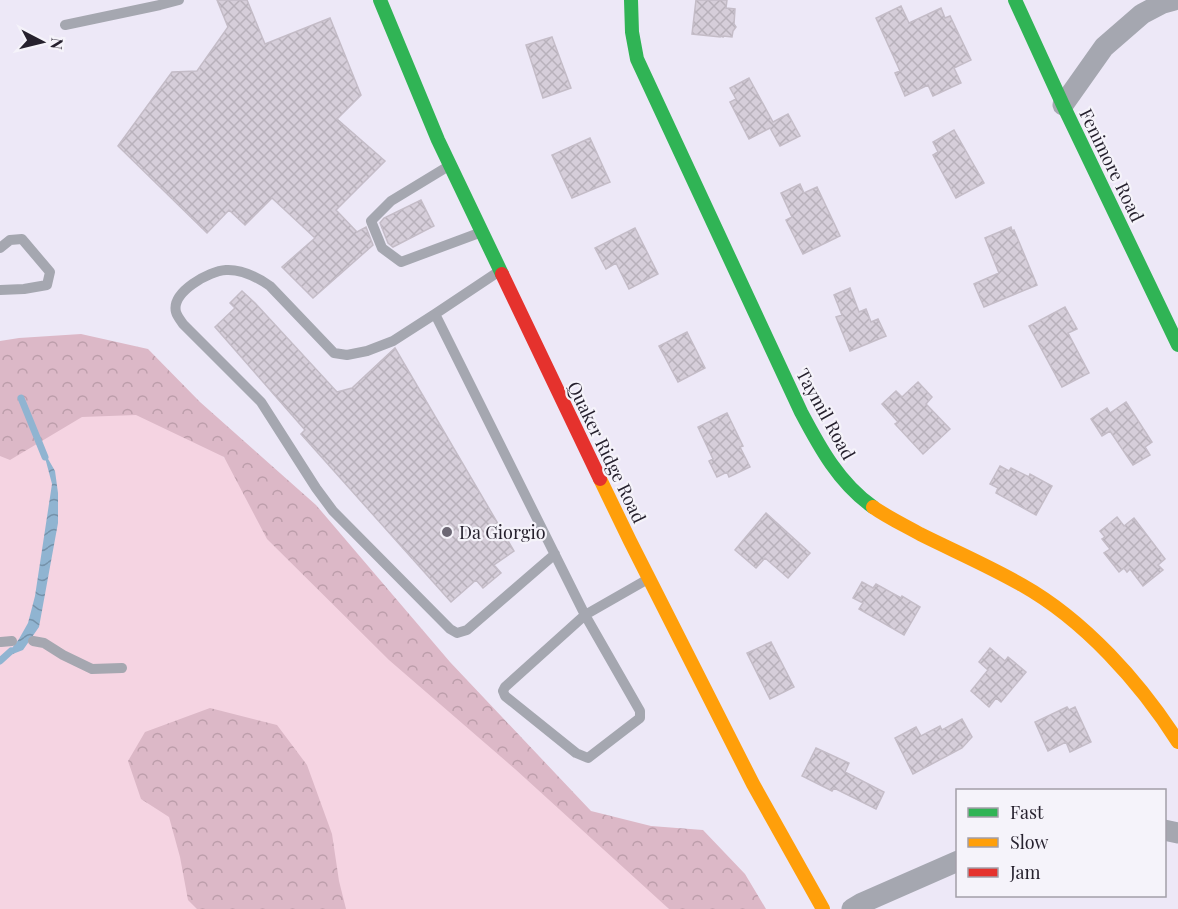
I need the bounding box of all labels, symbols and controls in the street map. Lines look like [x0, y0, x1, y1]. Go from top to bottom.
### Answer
north arrow [12, 12, 72, 72]
text: N [46, 37, 69, 51]
street label: Fenimore Road [1074, 104, 1150, 226]
street label: Taymil Road [791, 364, 861, 464]
street label: Quaker Ridge Road [562, 377, 652, 527]
place label: Da Giorgio [459, 520, 546, 544]
marker: Da Giorgio [440, 525, 454, 539]
legend [956, 789, 1166, 897]
text: Fast [1010, 800, 1044, 824]
text: Slow [1010, 830, 1048, 854]
text: Jam [1009, 860, 1040, 884]

